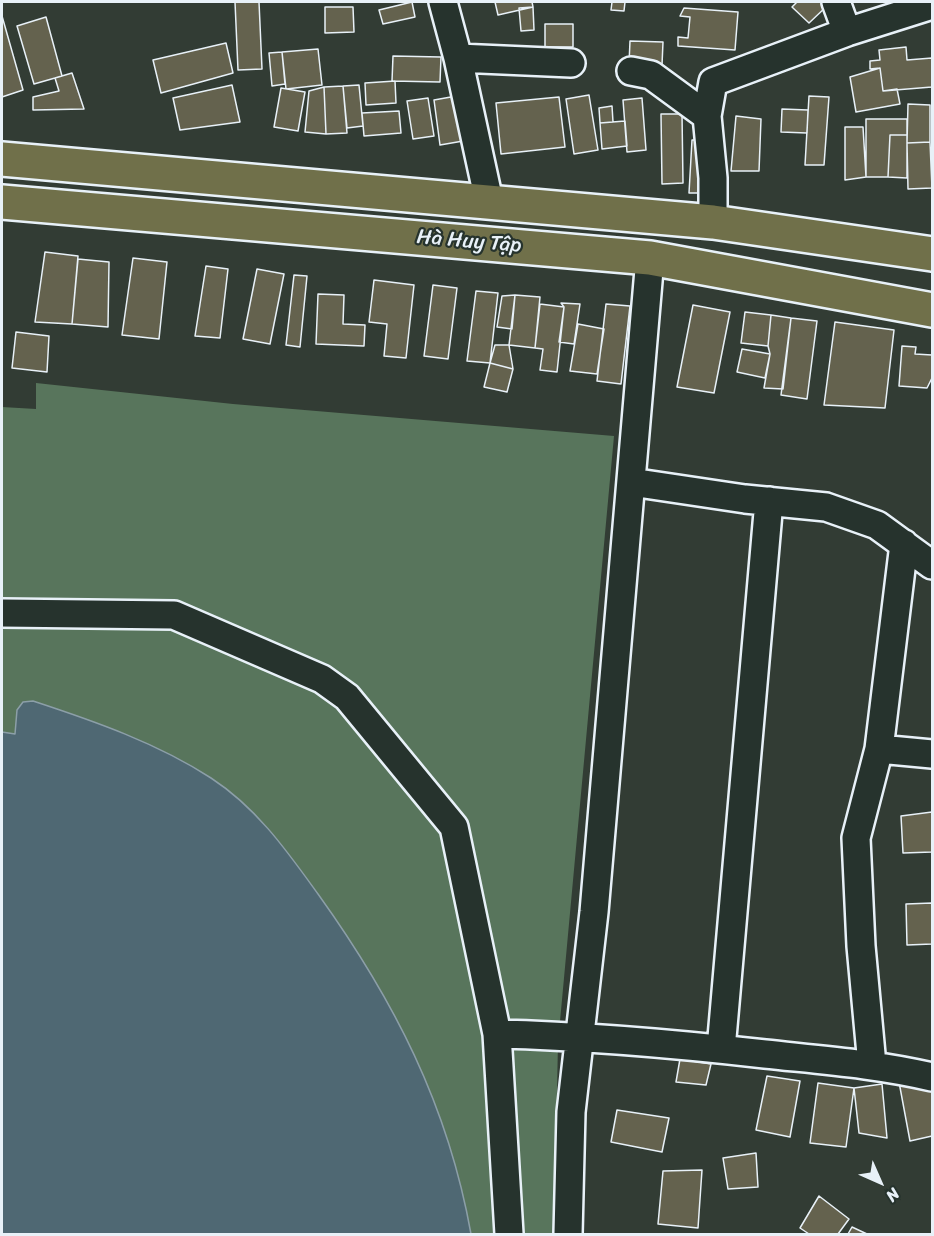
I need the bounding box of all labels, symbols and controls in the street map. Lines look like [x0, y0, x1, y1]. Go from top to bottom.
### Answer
street label: Hà Huy Tập [416, 225, 522, 259]
north arrow [850, 1152, 910, 1212]
text: N [879, 1181, 907, 1209]

